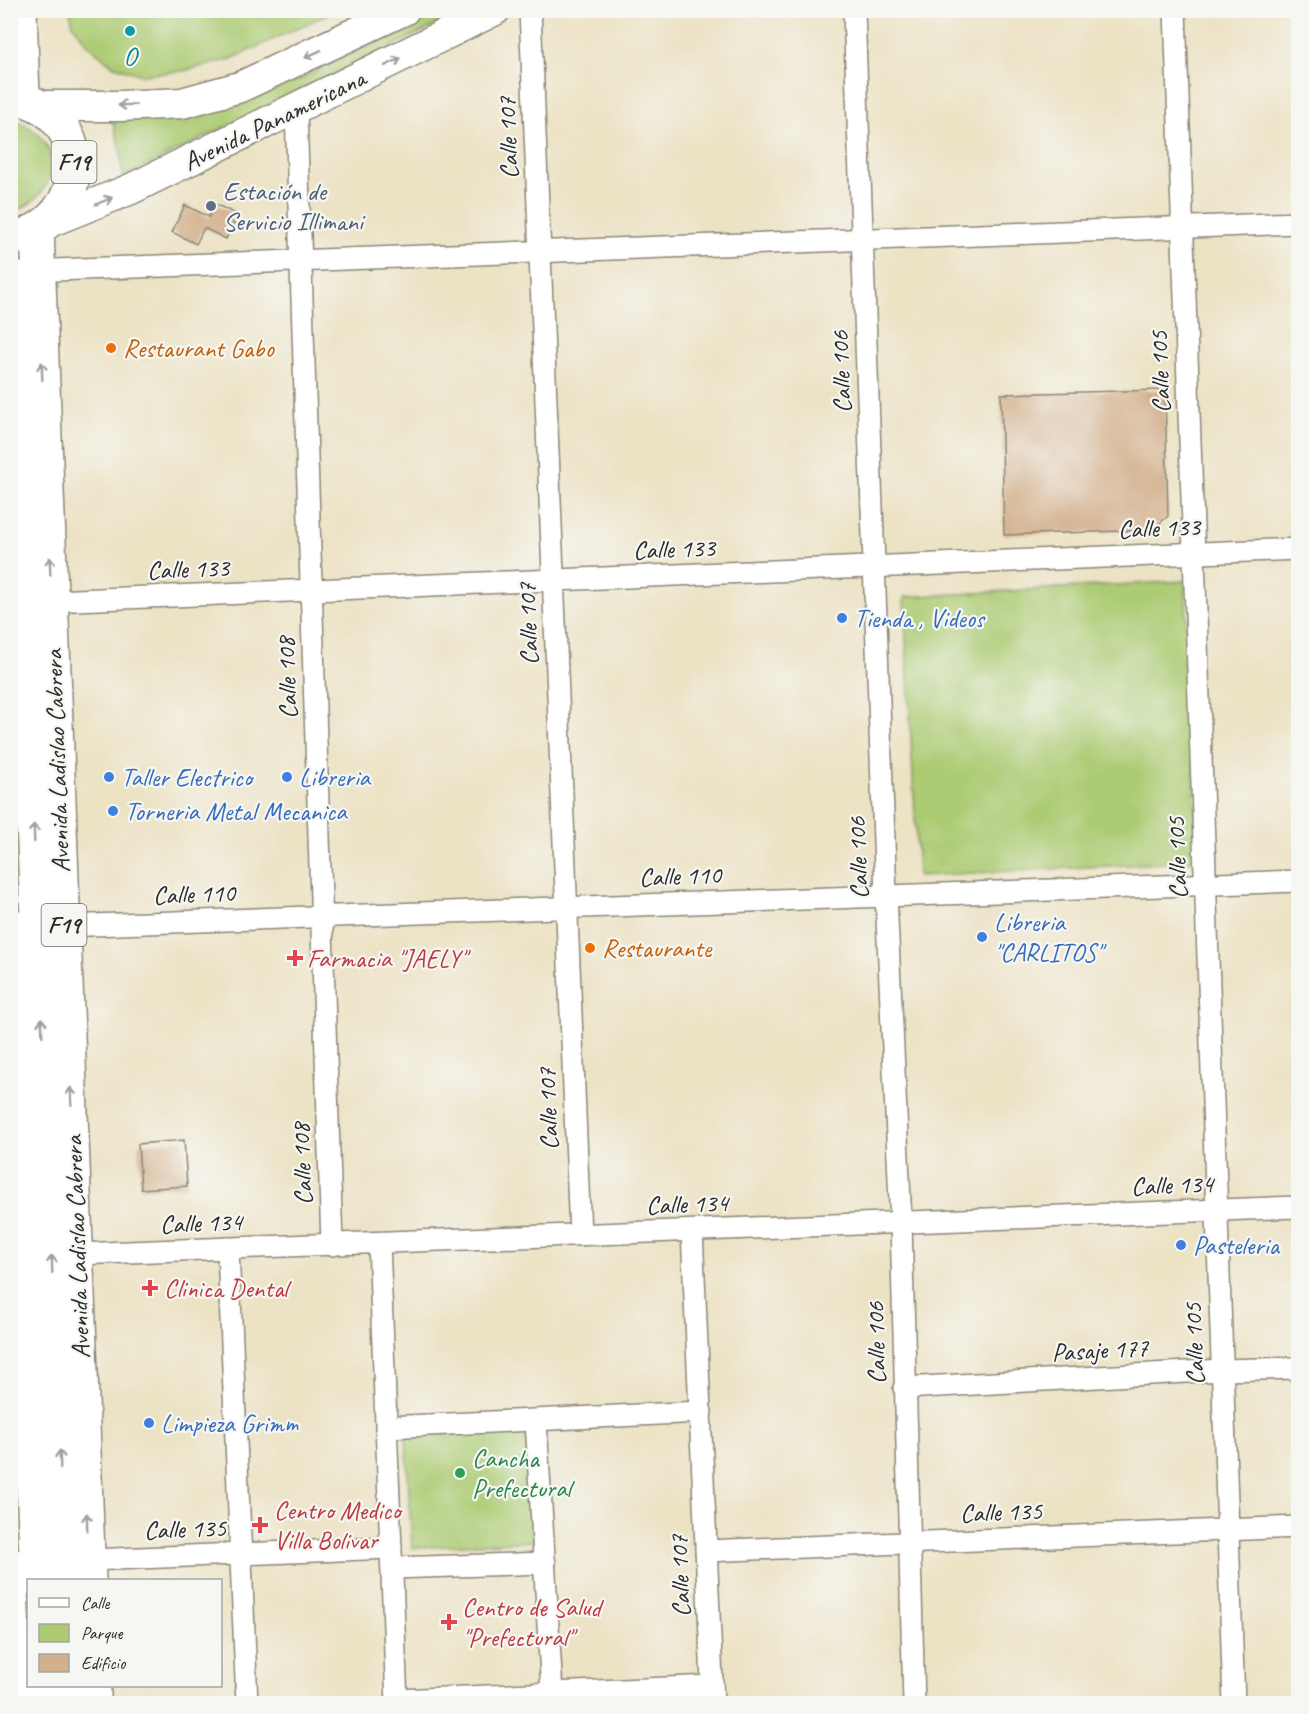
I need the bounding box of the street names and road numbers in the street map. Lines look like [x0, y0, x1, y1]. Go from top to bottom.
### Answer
street label: Avenida Panamericana [177, 61, 373, 178]
street label: Calle 107 [490, 95, 526, 180]
road number: F19 [52, 141, 97, 183]
street label: Calle 106 [823, 329, 859, 414]
street label: Calle 105 [1142, 329, 1178, 414]
street label: Calle 133 [1117, 510, 1203, 546]
street label: Calle 133 [632, 531, 718, 567]
street label: Calle 133 [146, 551, 232, 587]
street label: Calle 107 [510, 581, 546, 666]
street label: Calle 108 [269, 634, 305, 720]
street label: Avenida Ladislao Cabrera [37, 647, 77, 873]
street label: Calle 106 [840, 815, 876, 900]
street label: Calle 105 [1159, 815, 1195, 900]
street label: Calle 110 [638, 858, 724, 894]
street label: Calle 110 [152, 876, 238, 912]
road number: F19 [42, 904, 86, 946]
street label: Calle 107 [530, 1066, 566, 1151]
street label: Calle 108 [284, 1120, 320, 1206]
street label: Avenida Ladislao Cabrera [57, 1133, 97, 1359]
street label: Calle 134 [1130, 1167, 1216, 1203]
street label: Calle 134 [645, 1186, 731, 1222]
street label: Calle 134 [159, 1205, 245, 1241]
street label: Calle 106 [859, 1300, 893, 1384]
street label: Calle 105 [1176, 1301, 1212, 1386]
street label: Pasaje 177 [1051, 1331, 1151, 1369]
street label: Calle 135 [959, 1494, 1044, 1530]
street label: Calle 135 [143, 1511, 228, 1547]
street label: Calle 107 [662, 1533, 698, 1618]

